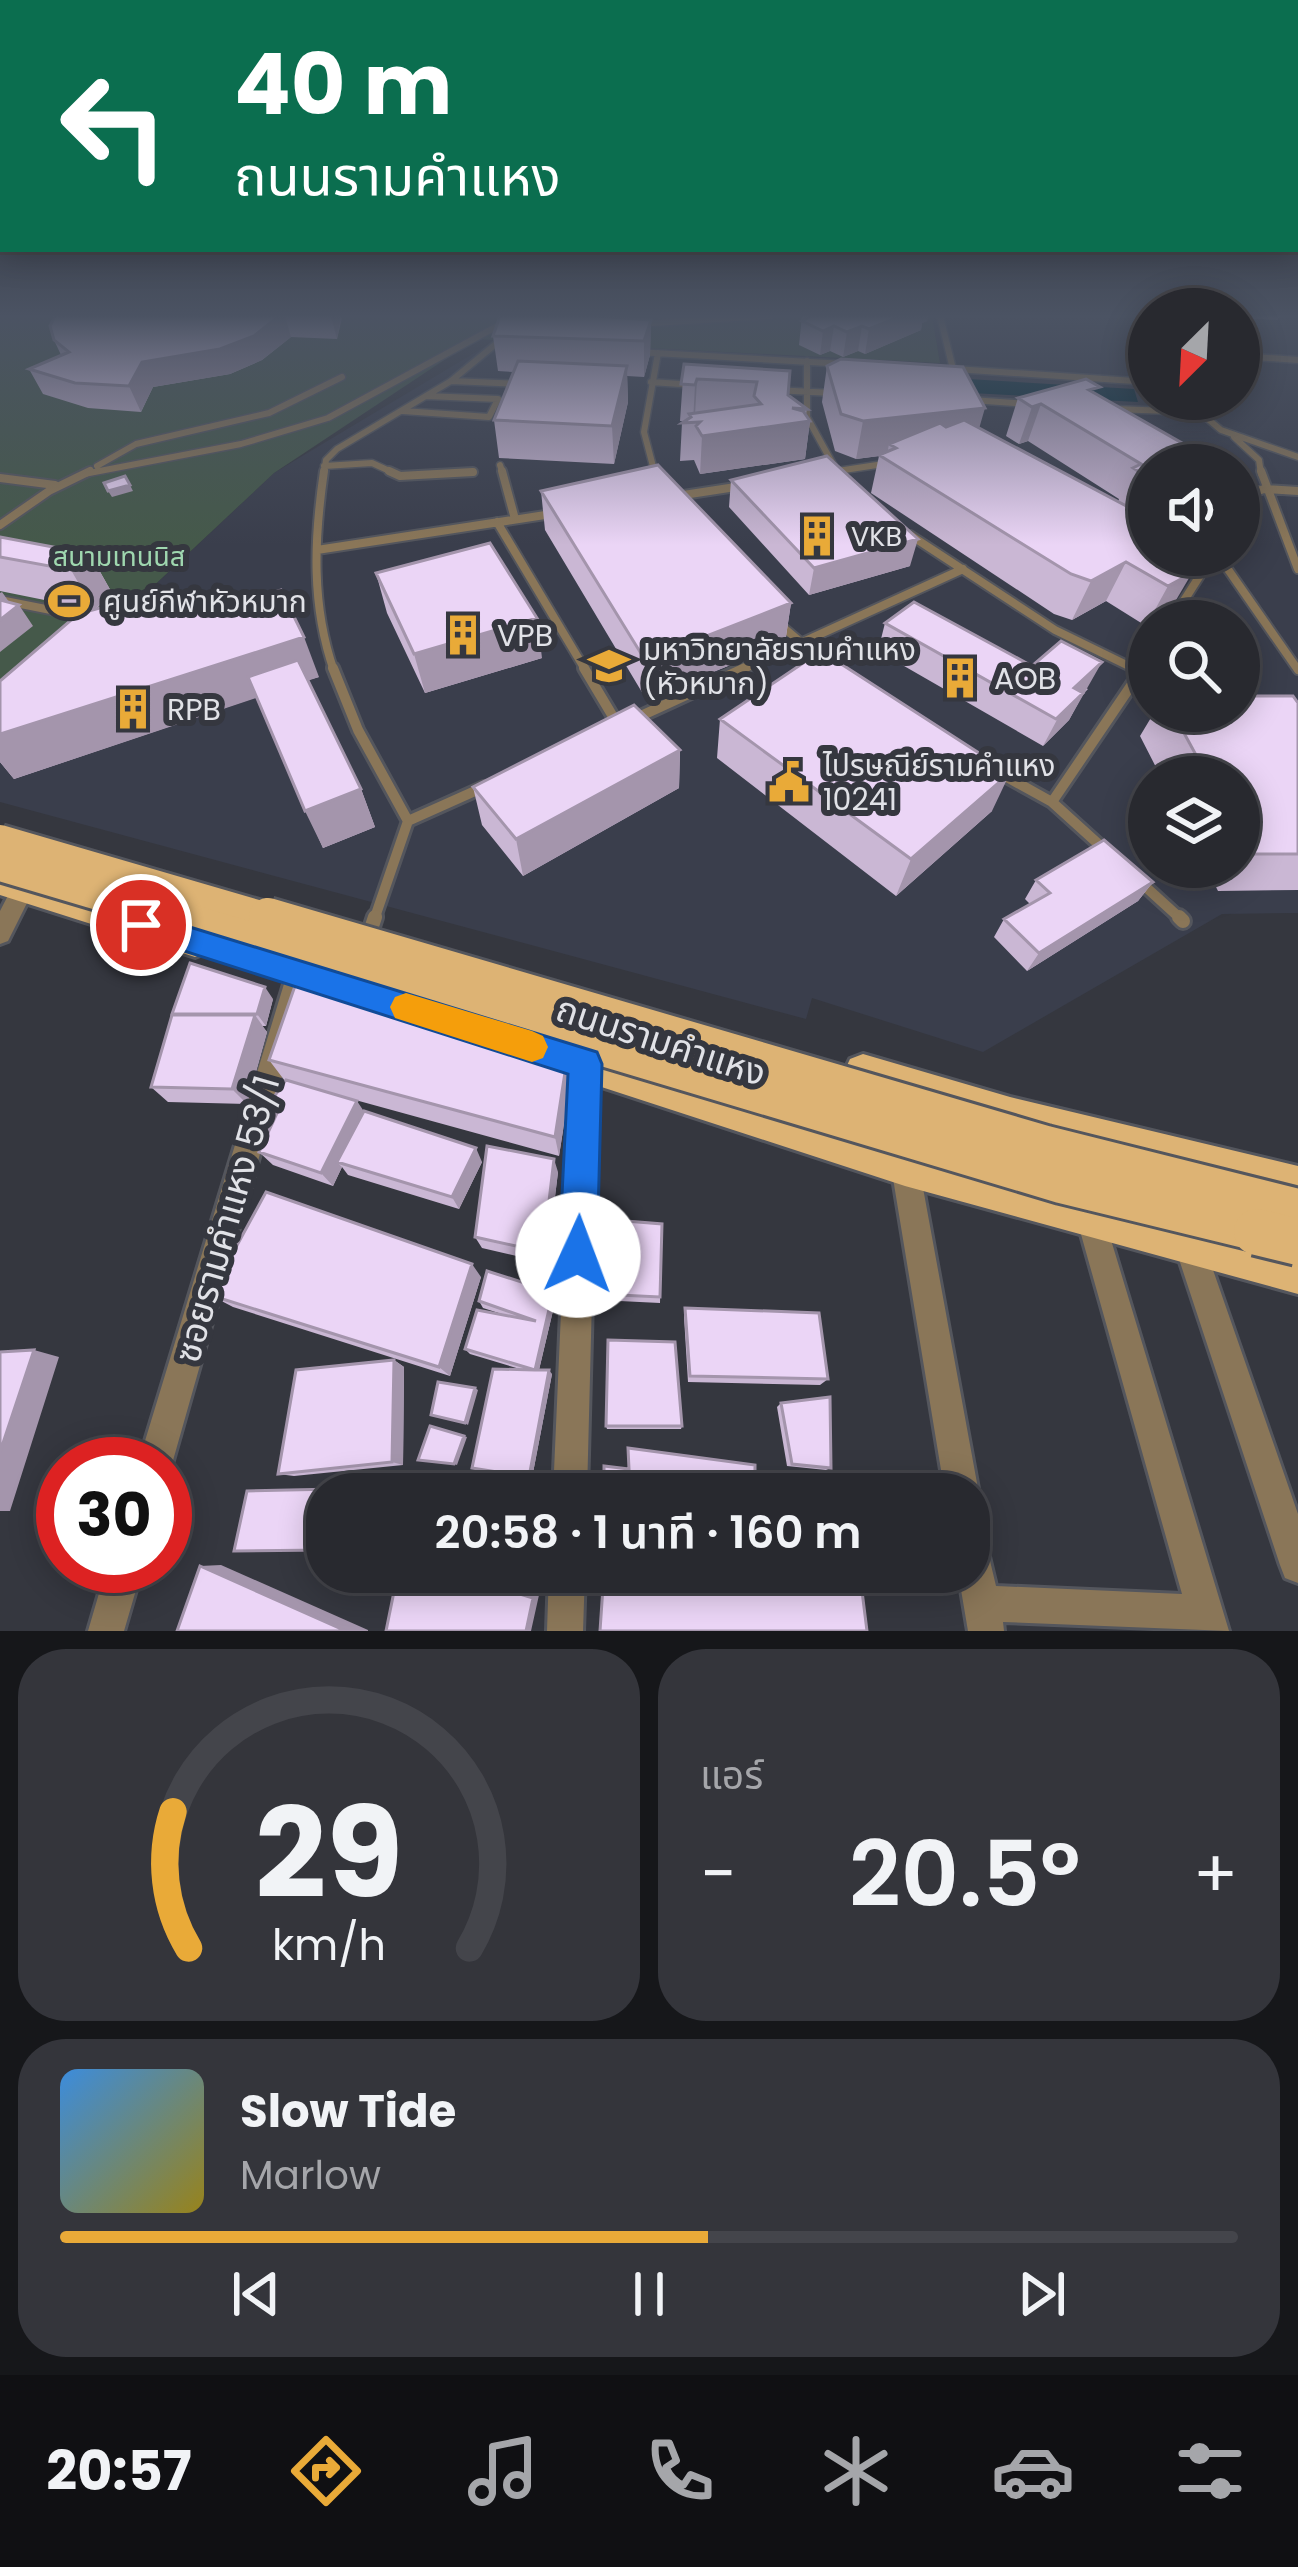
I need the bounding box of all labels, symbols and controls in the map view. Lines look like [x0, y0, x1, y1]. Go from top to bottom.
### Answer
text: 40 m [234, 26, 452, 143]
icon: left [36, 48, 192, 204]
text: ถนนรามคำแหง [234, 138, 561, 214]
north arrow [1128, 288, 1260, 420]
map controls [1128, 288, 1260, 888]
button: sound [1128, 444, 1260, 576]
building icon: VKB [794, 513, 840, 559]
place label: VKB [851, 518, 902, 555]
park label: สนามเทนนิส [53, 538, 185, 575]
sports icon: ศูนย์กีฬาหัวหมาก [46, 578, 92, 624]
place label: ศูนย์กีฬาหัวหมาก [103, 580, 307, 623]
button: search [1128, 600, 1260, 732]
building icon: VPB [440, 612, 486, 658]
place label: VPB [497, 614, 553, 657]
place label: มหาวิทยาลัยรามคำแหง (หัวหมาก) [643, 628, 916, 705]
school or university icon: มหาวิทยาลัยรามคำแหง (หัวหมาก) [586, 643, 632, 689]
building icon: AOB [937, 655, 983, 701]
place label: AOB [994, 657, 1056, 700]
building icon: RPB [110, 686, 156, 732]
place label: RPB [167, 688, 221, 731]
place label: ไปรษณีย์รามคำแหง 10241 [822, 744, 1055, 821]
button: layers [1128, 756, 1260, 888]
public building icon: ไปรษณีย์รามคำแหง 10241 [766, 759, 812, 805]
pin [90, 874, 192, 976]
icon: arrive [108, 892, 174, 958]
street label: ถนนรามคำแหง [550, 983, 772, 1099]
street label: ซอยรามคำแหง 53/1 [162, 1070, 292, 1368]
position arrow [515, 1192, 641, 1318]
speed limit sign: 30 [36, 1437, 192, 1593]
text: 20:58 · 1 นาที · 160 m [435, 1501, 861, 1564]
text: แอร์ [700, 1748, 763, 1803]
text: 29 [255, 1766, 403, 1941]
text: 20.5° [849, 1811, 1080, 1938]
text: − [700, 1828, 736, 1920]
text: + [1193, 1828, 1238, 1920]
text: km/h [272, 1915, 386, 1975]
text: Slow Tide [240, 2080, 456, 2143]
text: Marlow [240, 2148, 381, 2203]
icon: previous [223, 2261, 289, 2327]
icon: pause [616, 2261, 682, 2327]
icon: next [1009, 2261, 1075, 2327]
icon: directions [284, 2429, 368, 2513]
icon: music [461, 2429, 545, 2513]
icon: phone [638, 2429, 722, 2513]
icon: climate [814, 2429, 898, 2513]
icon: car [991, 2429, 1075, 2513]
icon: filters [1168, 2429, 1252, 2513]
text: 20:57 [46, 2433, 192, 2509]

